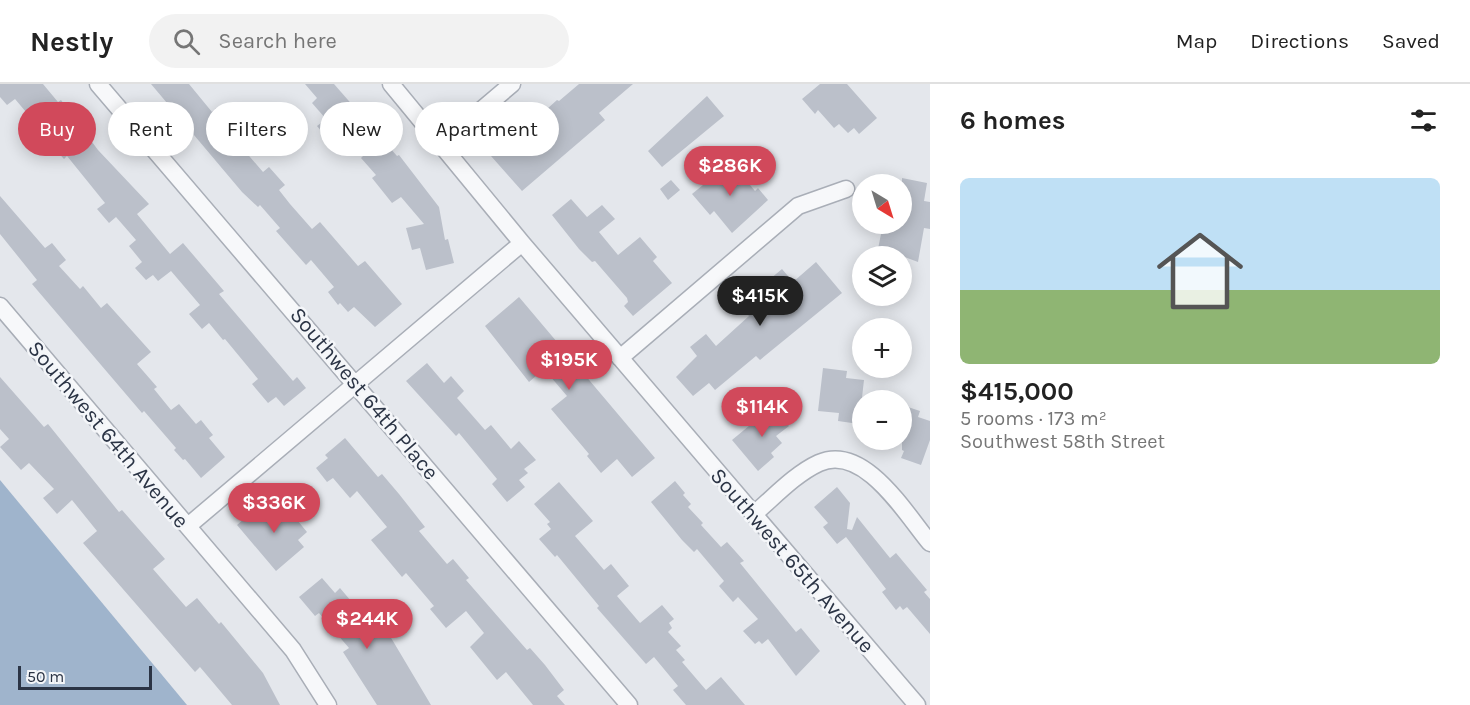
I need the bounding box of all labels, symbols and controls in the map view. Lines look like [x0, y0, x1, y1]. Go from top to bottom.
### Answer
search box [149, 14, 569, 68]
text: Nestly [30, 25, 113, 58]
icon: search [170, 25, 203, 58]
text: Search here [218, 28, 337, 54]
text: Map [1176, 29, 1217, 53]
text: Directions [1250, 29, 1349, 53]
text: Saved [1382, 29, 1440, 53]
chip: Buy [18, 102, 96, 156]
chip: Rent [108, 102, 194, 156]
chip: Filters [206, 102, 308, 156]
chip: New [320, 102, 403, 156]
chip: Apartment [415, 102, 559, 156]
icon: filters [1407, 104, 1440, 137]
text: 6 homes [960, 105, 1065, 136]
pin: $286K [688, 146, 772, 197]
text: $286K [698, 154, 762, 177]
north arrow [852, 174, 912, 234]
map controls [852, 174, 912, 450]
icon: home [1146, 217, 1254, 325]
button: layers [852, 246, 912, 306]
pin: $415K [718, 276, 802, 327]
text: $415K [731, 284, 789, 307]
street label: Southwest 64th Place [284, 302, 444, 485]
button: + [852, 318, 912, 378]
street label: Southwest 64th Avenue [22, 336, 194, 534]
pin: $195K [527, 340, 611, 391]
text: $195K [540, 348, 598, 371]
text: $415,000 [960, 376, 1074, 407]
pin: $114K [720, 387, 804, 438]
button: − [852, 390, 912, 450]
text: $114K [735, 395, 789, 418]
text: 5 rooms · 173 m² [960, 407, 1107, 430]
text: Southwest 58th Street [960, 430, 1165, 453]
street label: Southwest 65th Avenue [705, 463, 880, 658]
pin: $336K [232, 483, 316, 534]
text: $336K [242, 491, 306, 514]
pin: $244K [325, 599, 409, 650]
text: $244K [336, 607, 398, 630]
scale bar [18, 663, 152, 690]
text: 50 m [27, 667, 64, 686]

